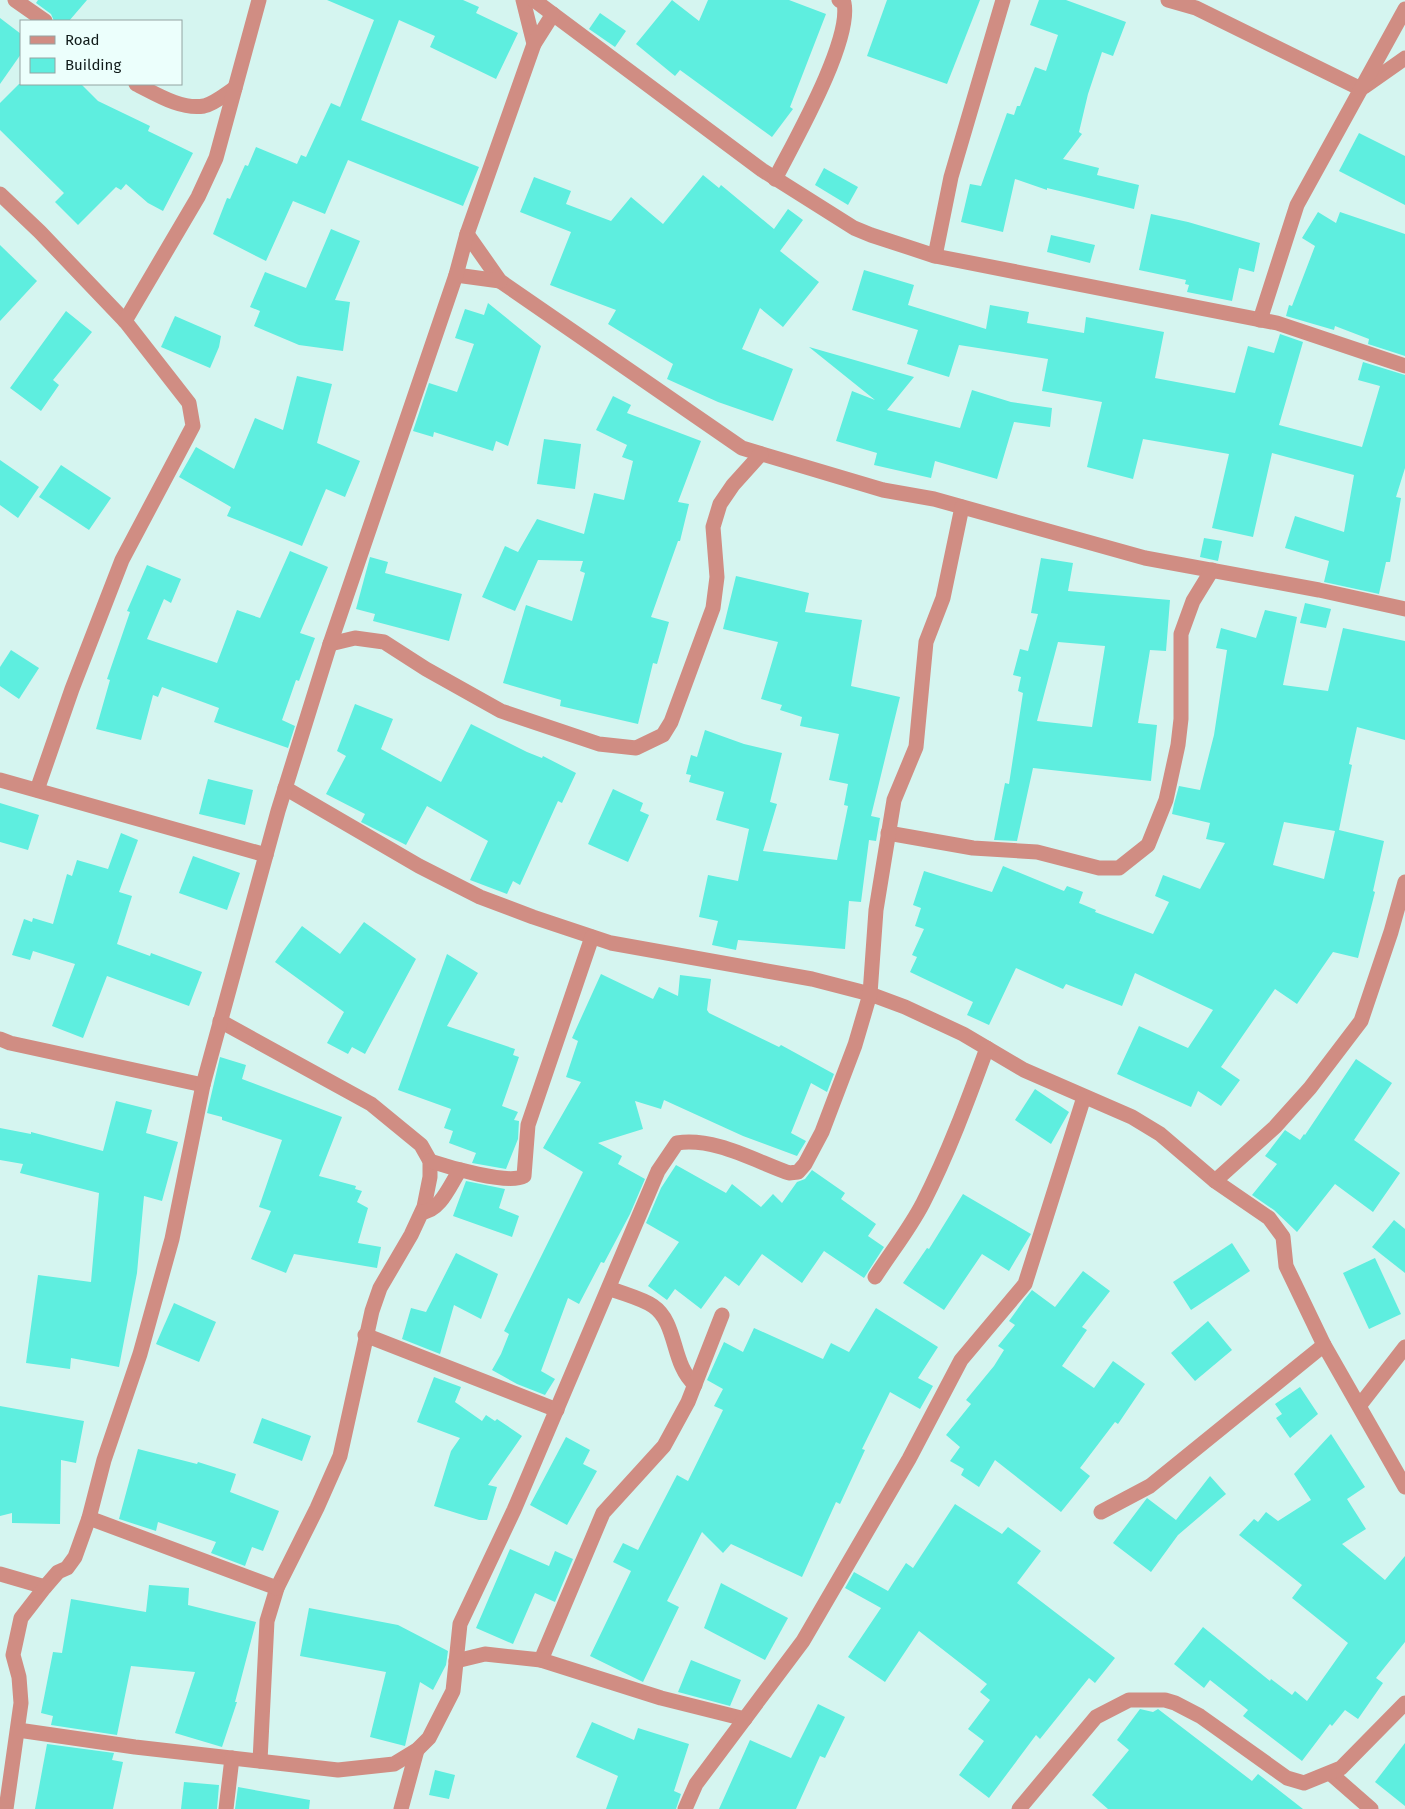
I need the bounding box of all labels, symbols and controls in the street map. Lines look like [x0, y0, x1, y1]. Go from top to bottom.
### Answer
legend [20, 20, 182, 85]
text: Road [65, 31, 100, 49]
text: Building [65, 56, 121, 74]

